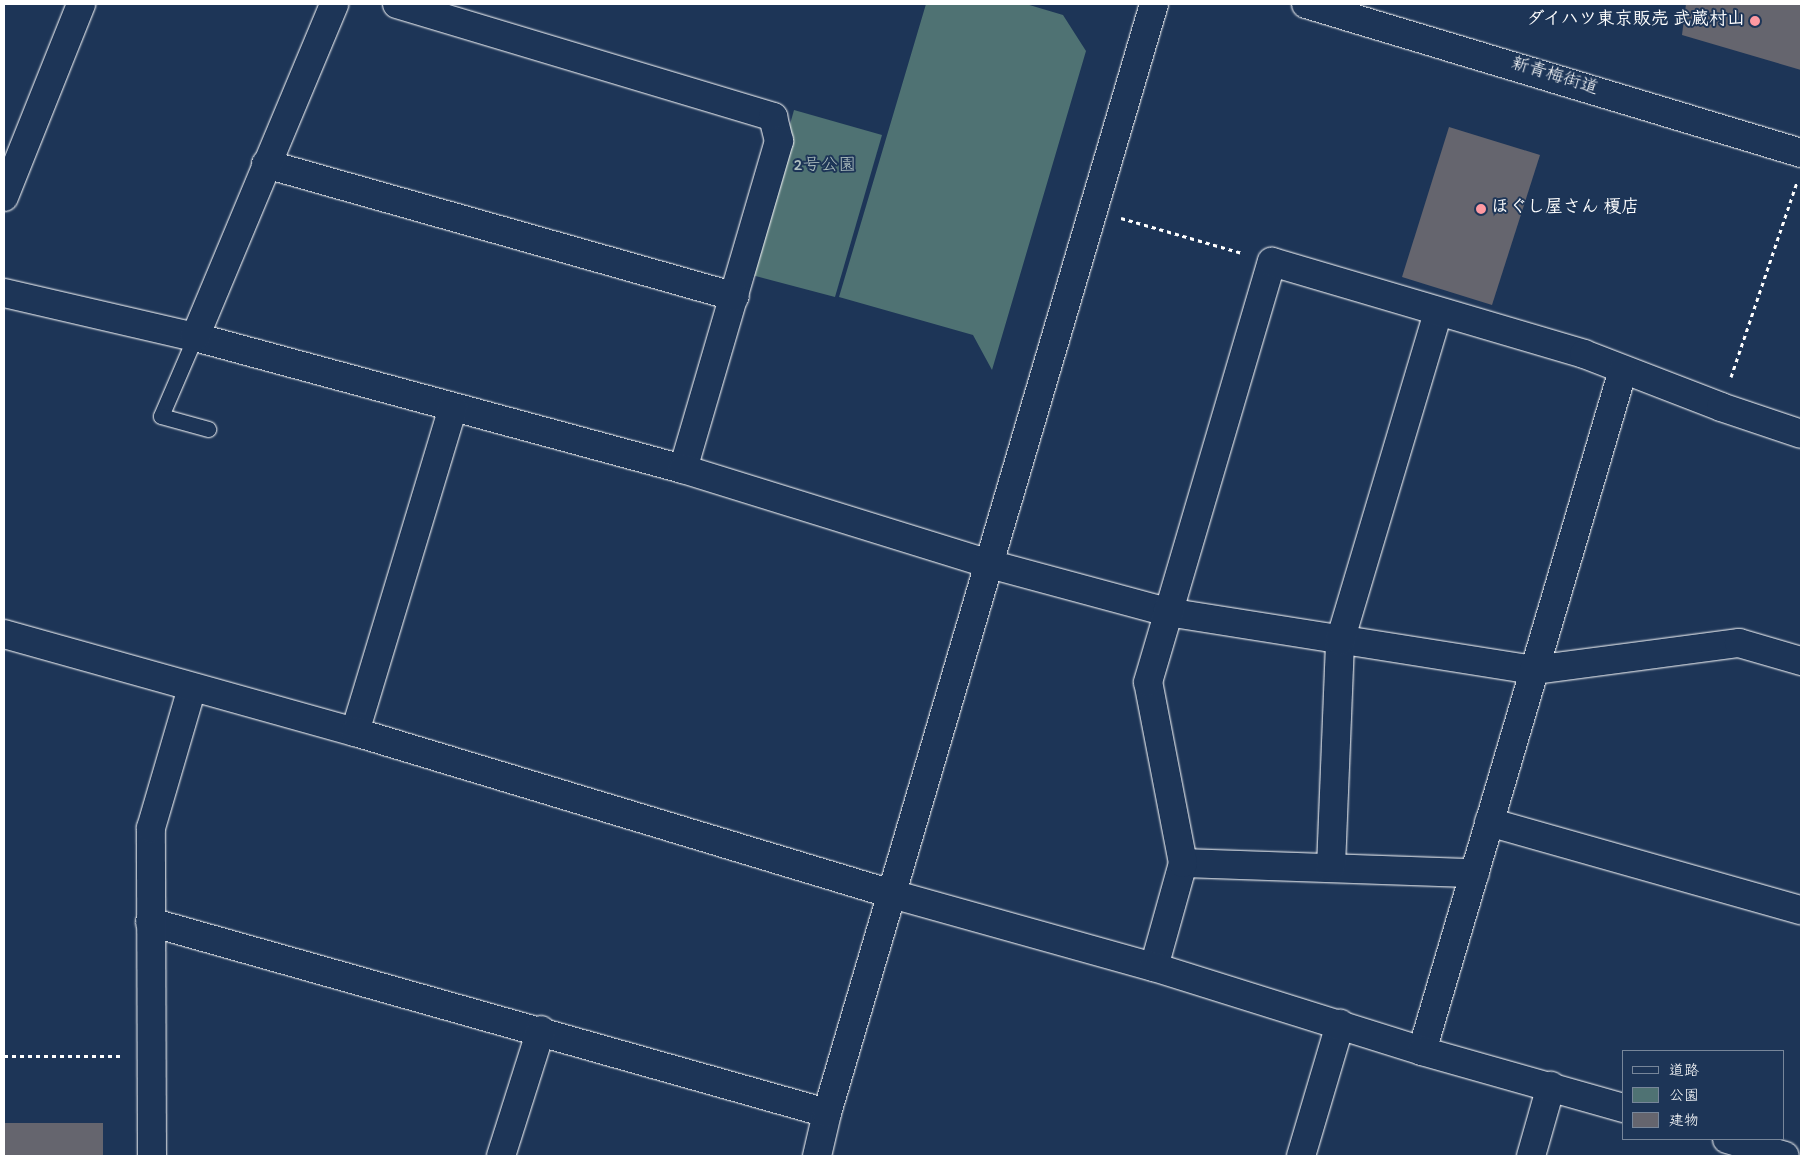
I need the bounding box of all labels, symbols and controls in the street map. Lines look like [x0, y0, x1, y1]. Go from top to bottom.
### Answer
place label: ダイハツ東京販売 武蔵村山 [1525, 10, 1745, 32]
marker: ダイハツ東京販売 武蔵村山 [1749, 15, 1761, 27]
street label: 新青梅街道 [1508, 55, 1600, 101]
park label: 2号公園 [794, 156, 856, 178]
place label: ほぐし屋さん 榎店 [1491, 198, 1639, 220]
marker: ほぐし屋さん 榎店 [1475, 203, 1487, 215]
legend [1622, 1050, 1785, 1140]
text: 道路 [1669, 1063, 1699, 1081]
text: 公園 [1669, 1088, 1699, 1106]
text: 建物 [1669, 1113, 1699, 1131]

